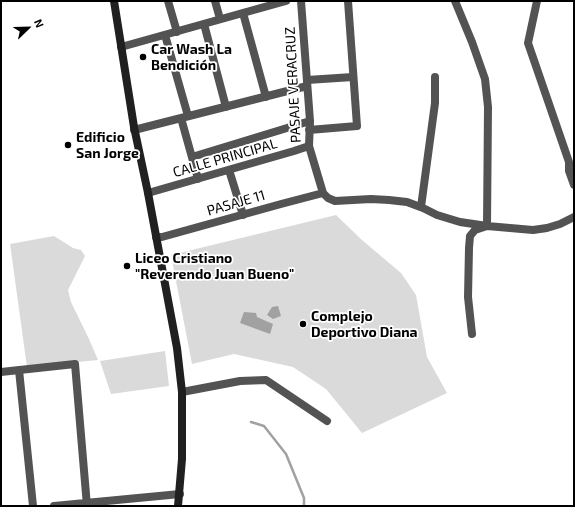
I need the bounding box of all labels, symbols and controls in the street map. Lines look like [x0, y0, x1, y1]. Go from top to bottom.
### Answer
north arrow [8, 8, 48, 48]
text: N [32, 17, 47, 29]
street label: PASAJE VERACRUZ [282, 26, 304, 144]
place label: Car Wash La Bendición [151, 41, 232, 74]
marker: Car Wash La Bendición [138, 52, 148, 62]
place label: Edificio San Jorge [76, 129, 139, 162]
street label: CALLE PRINCIPAL [171, 135, 279, 181]
marker: Edificio San Jorge [63, 140, 73, 150]
street label: PASAJE 11 [205, 187, 267, 219]
place label: Liceo Cristiano "Reverendo Juan Bueno" [135, 250, 294, 282]
marker: Liceo Cristiano "Reverendo Juan Bueno" [122, 261, 132, 271]
place label: Complejo Deportivo Diana [311, 308, 418, 340]
marker: Complejo Deportivo Diana [298, 319, 308, 329]

